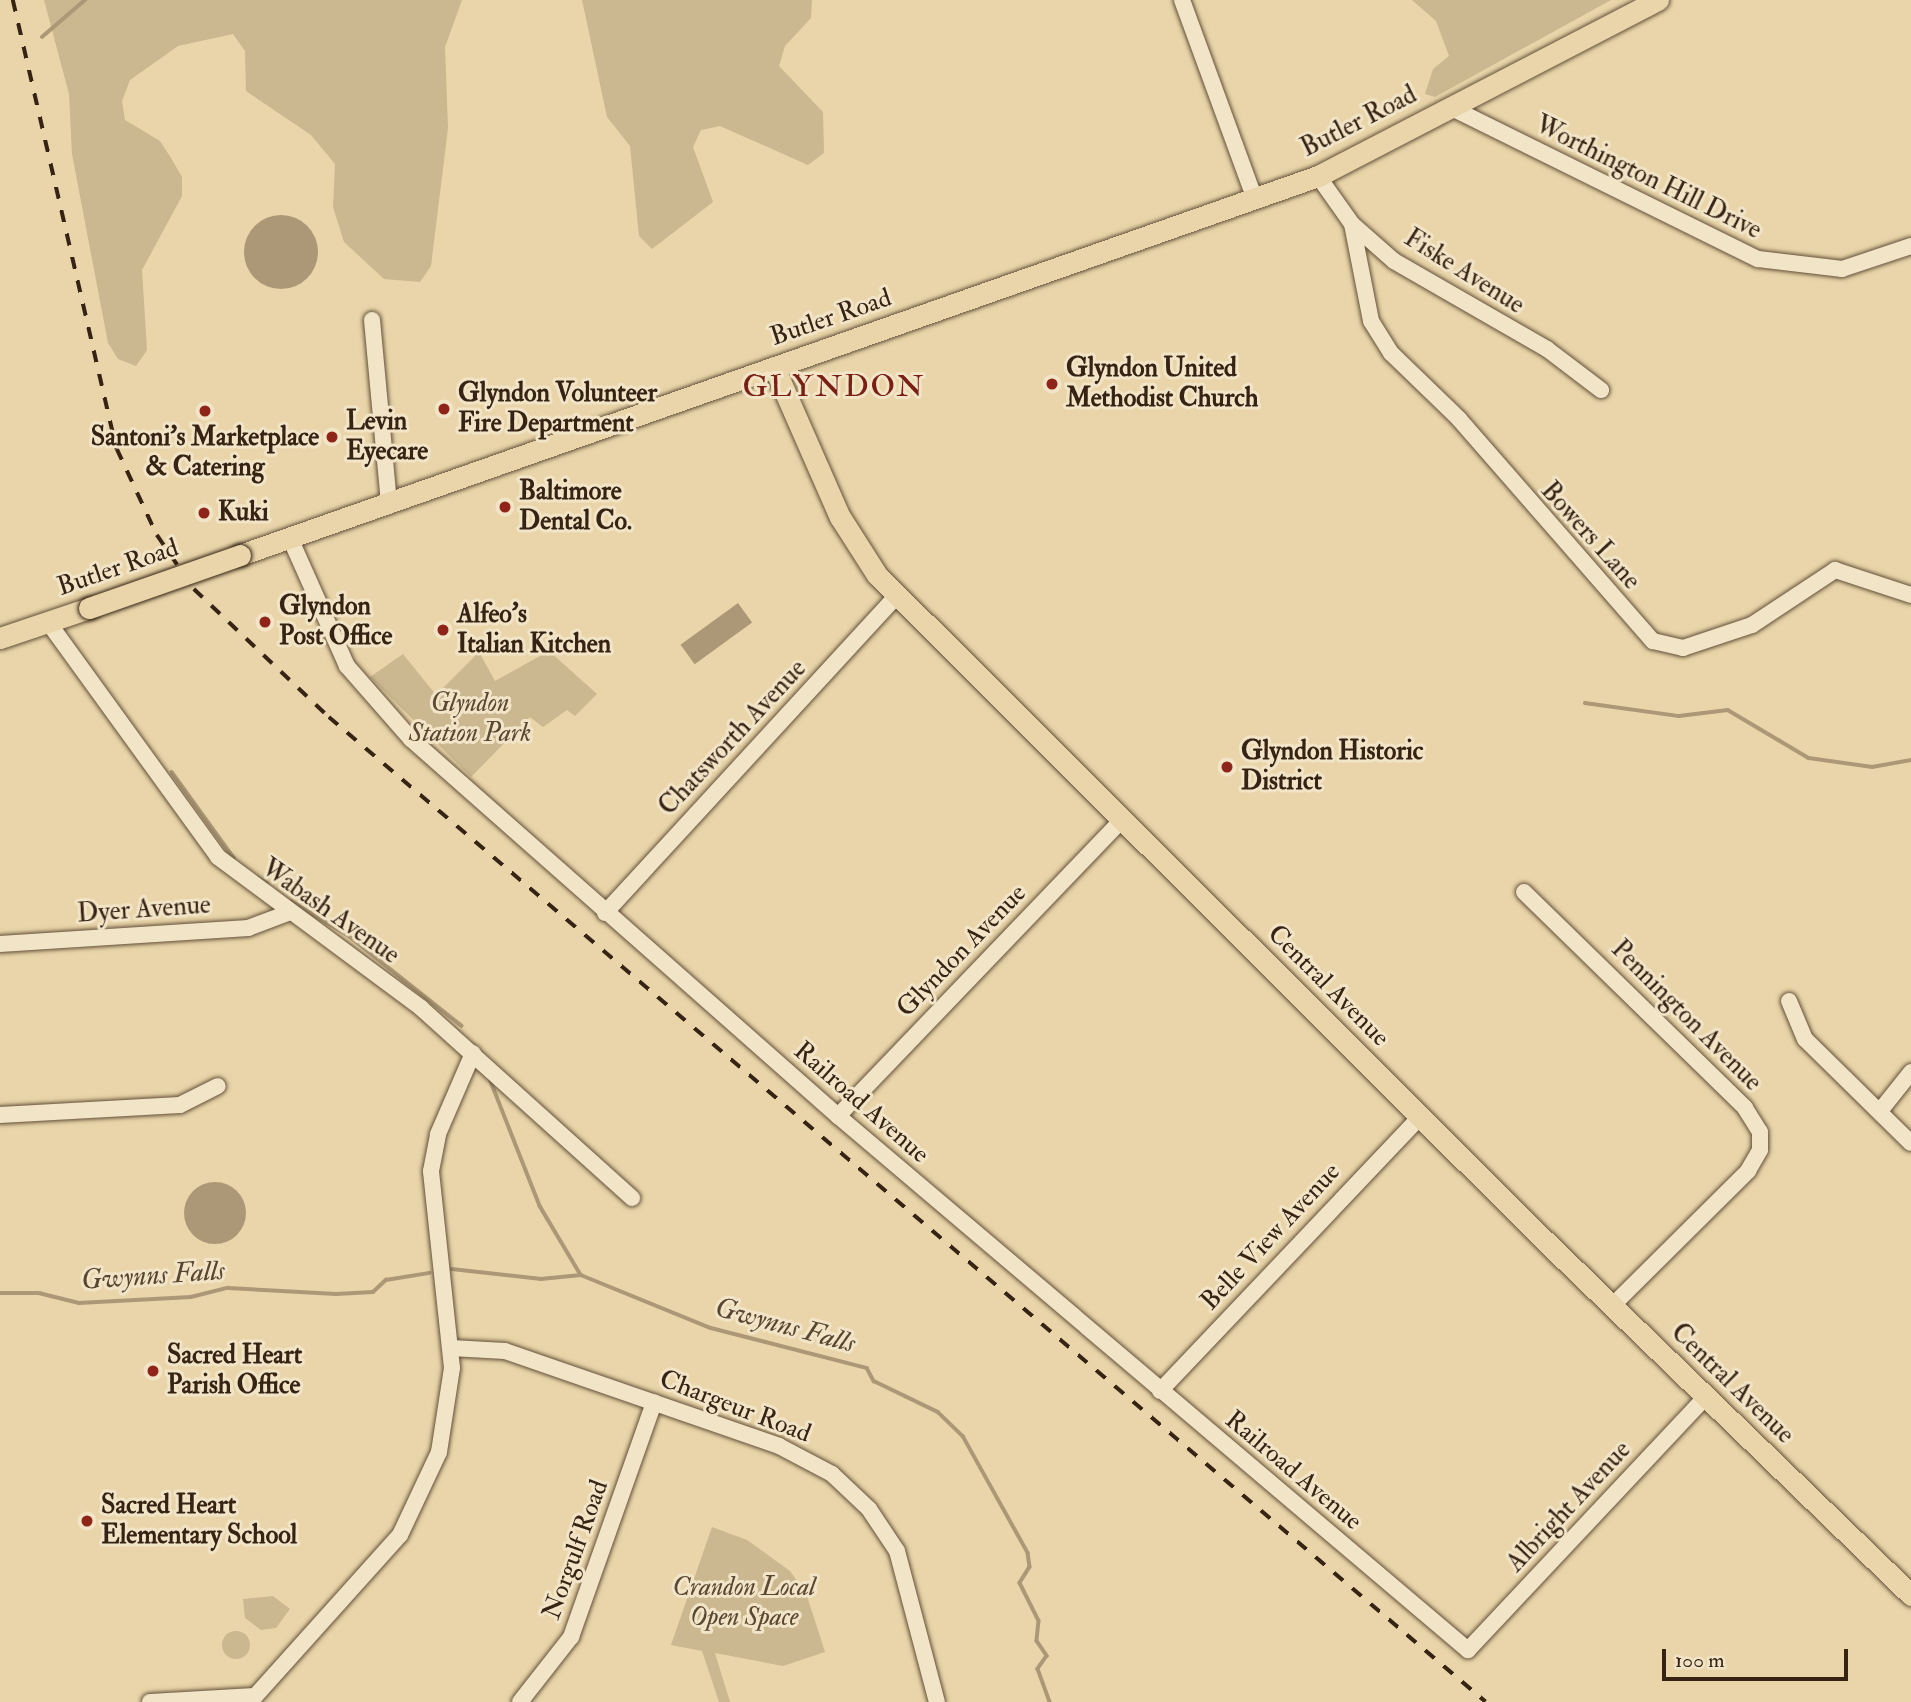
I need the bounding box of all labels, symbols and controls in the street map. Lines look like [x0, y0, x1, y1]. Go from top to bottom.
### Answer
street label: Butler Road [1296, 80, 1422, 164]
street label: Worthington Hill Drive [1530, 110, 1766, 246]
street label: Fiske Avenue [1398, 223, 1530, 321]
street label: Butler Road [766, 283, 896, 353]
place label: Glyndon United Methodist Church [1066, 353, 1258, 414]
district label: GLYNDON [743, 369, 925, 405]
marker: Glyndon United Methodist Church [1044, 376, 1060, 392]
place label: Glyndon Volunteer Fire Department [458, 378, 657, 440]
marker: Glyndon Volunteer Fire Department [436, 401, 452, 417]
marker: Santoni's Marketplace & Catering [197, 403, 213, 419]
place label: Levin Eyecare [346, 406, 428, 467]
place label: Santoni's Marketplace & Catering [91, 422, 319, 484]
marker: Levin Eyecare [324, 429, 340, 445]
place label: Baltimore Dental Co. [519, 476, 632, 538]
street label: Bowers Lane [1534, 476, 1646, 596]
place label: Kuki [218, 497, 269, 529]
marker: Baltimore Dental Co. [497, 499, 513, 515]
marker: Kuki [196, 505, 212, 521]
street label: Butler Road [53, 533, 183, 603]
place label: Glyndon Post Office [279, 591, 392, 652]
place label: Alfeo's Italian Kitchen [457, 599, 611, 660]
marker: Glyndon Post Office [257, 614, 273, 630]
marker: Alfeo's Italian Kitchen [435, 622, 451, 638]
street label: Chatsworth Avenue [653, 654, 813, 822]
park label: Glyndon Station Park [409, 688, 531, 750]
place label: Glyndon Historic District [1241, 736, 1423, 798]
marker: Glyndon Historic District [1219, 759, 1235, 775]
street label: Wabash Avenue [255, 853, 405, 971]
street label: Glyndon Avenue [891, 878, 1033, 1024]
street label: Dyer Avenue [76, 890, 212, 930]
street label: Central Avenue [1261, 919, 1395, 1053]
street label: Pennington Avenue [1604, 934, 1768, 1098]
street label: Railroad Avenue [787, 1036, 935, 1170]
street label: Belle View Avenue [1195, 1157, 1347, 1317]
water label: Gwynns Falls [80, 1254, 226, 1298]
water label: Gwynns Falls [711, 1291, 859, 1361]
street label: Central Avenue [1664, 1317, 1800, 1451]
place label: Sacred Heart Parish Office [167, 1340, 302, 1402]
marker: Sacred Heart Parish Office [145, 1363, 161, 1379]
street label: Chargeur Road [655, 1364, 815, 1450]
street label: Railroad Avenue [1218, 1405, 1368, 1537]
street label: Albright Avenue [1500, 1435, 1638, 1579]
street label: Norgulf Road [536, 1476, 616, 1624]
place label: Sacred Heart Elementary School [101, 1490, 297, 1552]
marker: Sacred Heart Elementary School [79, 1513, 95, 1529]
park label: Crandon Local Open Space [672, 1572, 816, 1634]
scale bar [1666, 1636, 1852, 1680]
text: 100 m [1675, 1647, 1725, 1674]

